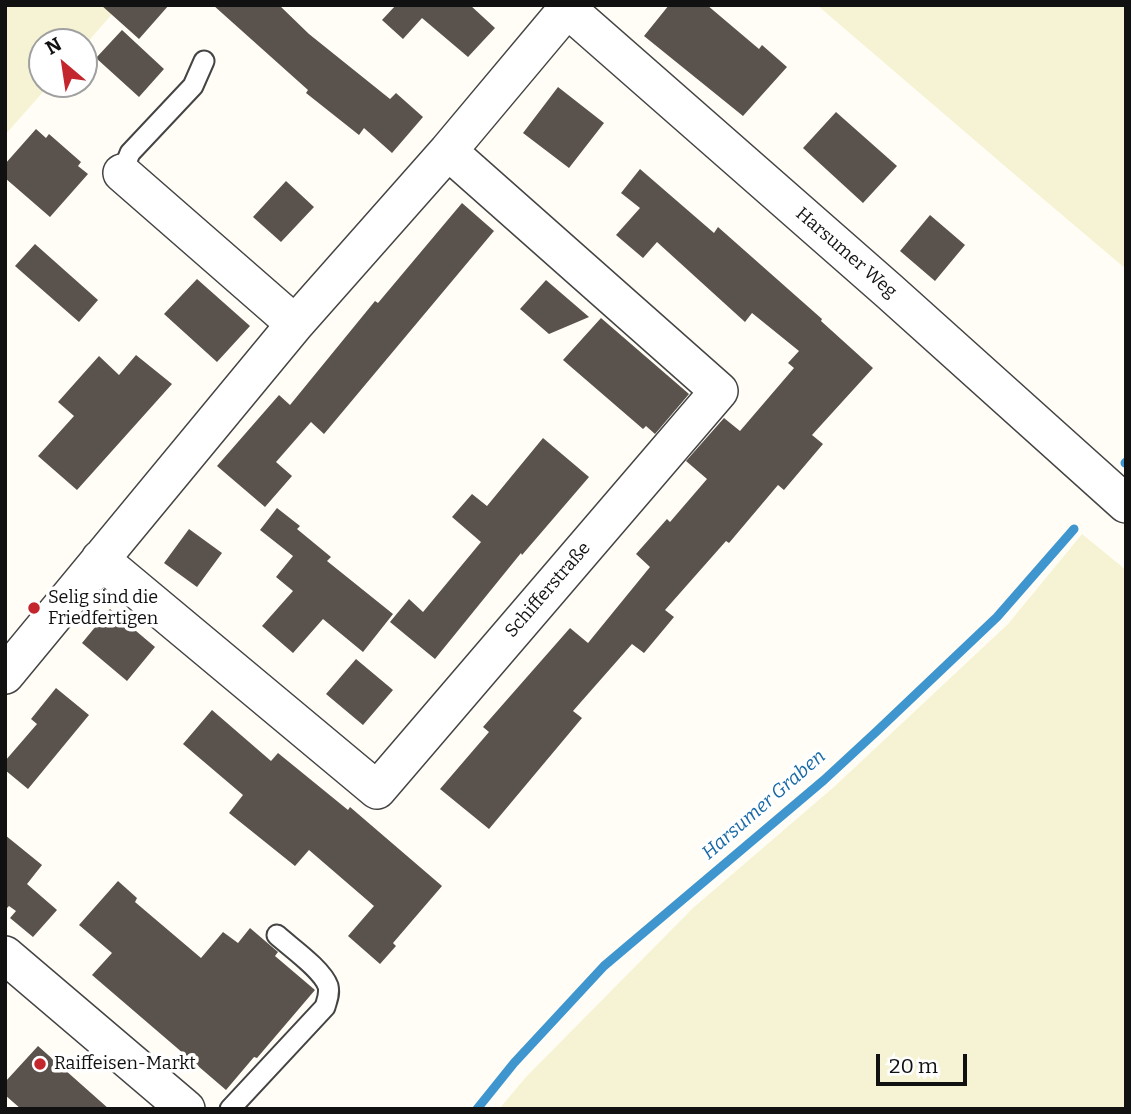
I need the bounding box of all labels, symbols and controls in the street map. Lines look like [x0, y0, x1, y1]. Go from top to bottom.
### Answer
north arrow [28, 28, 98, 98]
text: N [42, 32, 66, 60]
street label: Harsumer Weg [791, 203, 901, 303]
street label: Schifferstraße [501, 538, 595, 642]
place label: Selig sind die Friedfertigen [48, 587, 158, 630]
marker: Selig sind die Friedfertigen [26, 600, 42, 616]
water label: Harsumer Graben [698, 745, 830, 865]
scale bar [879, 1040, 970, 1084]
place label: Raiffeisen-Markt [54, 1053, 196, 1075]
text: 20 m [889, 1053, 938, 1079]
marker: Raiffeisen-Markt [32, 1056, 48, 1072]

